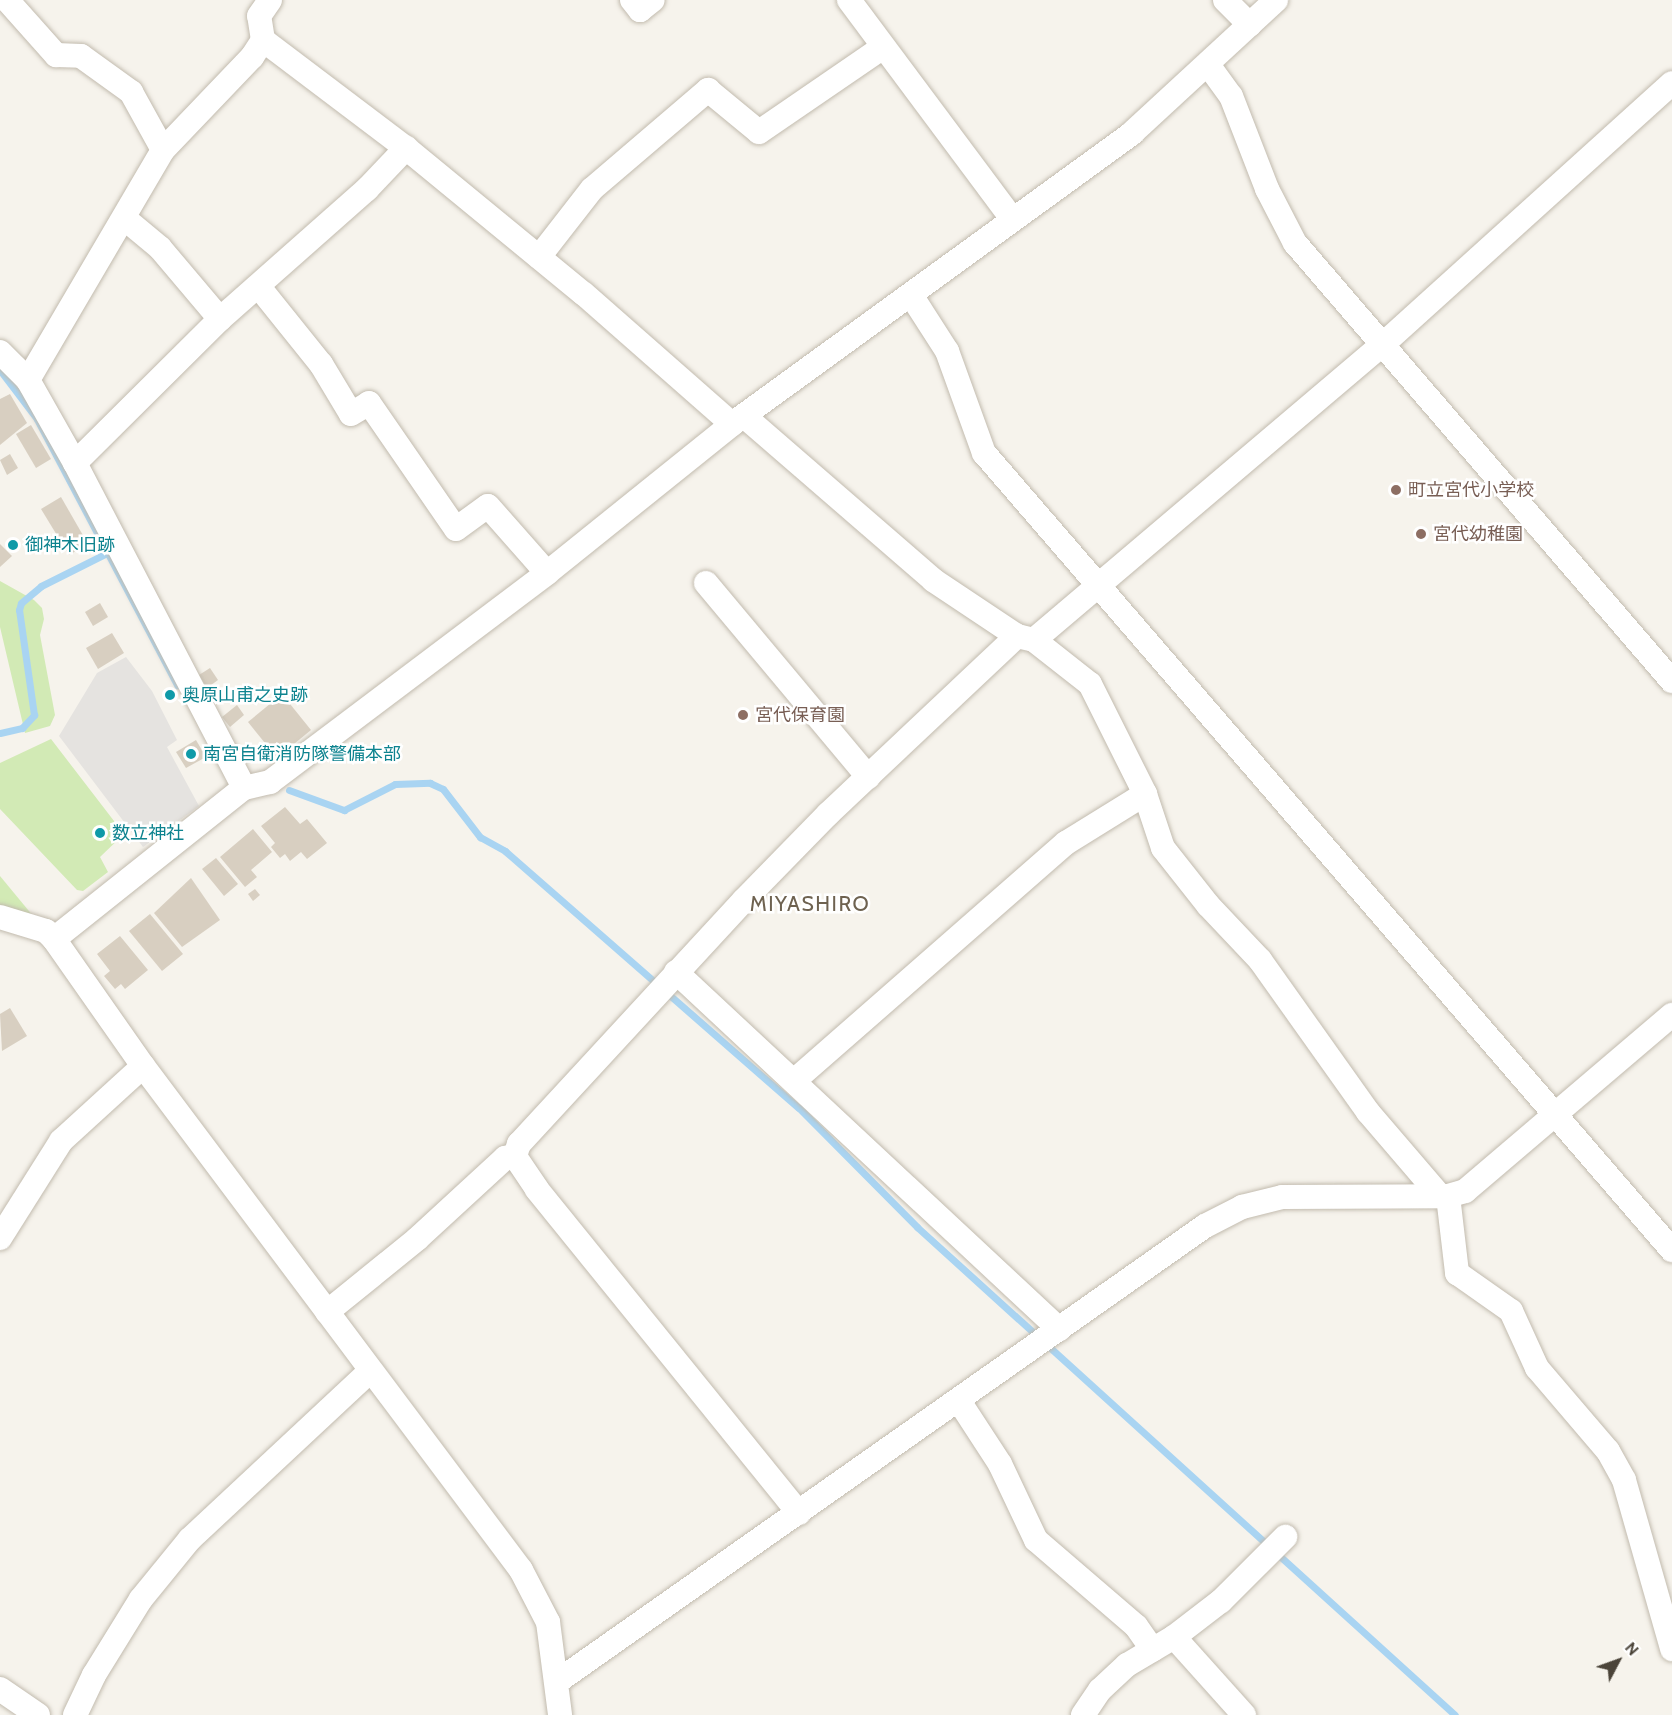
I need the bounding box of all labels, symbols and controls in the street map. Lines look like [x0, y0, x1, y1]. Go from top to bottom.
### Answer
place label: 町立宮代小学校 [1408, 479, 1534, 501]
marker: 町立宮代小学校 [1389, 483, 1403, 497]
place label: 宮代幼稚園 [1433, 523, 1523, 545]
marker: 宮代幼稚園 [1414, 527, 1428, 541]
place label: 御神木旧跡 [25, 534, 115, 556]
marker: 御神木旧跡 [6, 538, 20, 552]
place label: 奥原山甫之史跡 [182, 684, 308, 706]
marker: 奥原山甫之史跡 [163, 688, 177, 702]
place label: 宮代保育園 [755, 704, 845, 726]
marker: 宮代保育園 [736, 708, 750, 722]
place label: 南宮自衛消防隊警備本部 [203, 743, 401, 765]
marker: 南宮自衛消防隊警備本部 [184, 747, 198, 761]
place label: 数立神社 [112, 822, 184, 844]
marker: 数立神社 [93, 826, 107, 840]
district label: MIYASHIRO [750, 891, 870, 917]
north arrow [1588, 1631, 1648, 1691]
text: N [1621, 1638, 1643, 1659]

